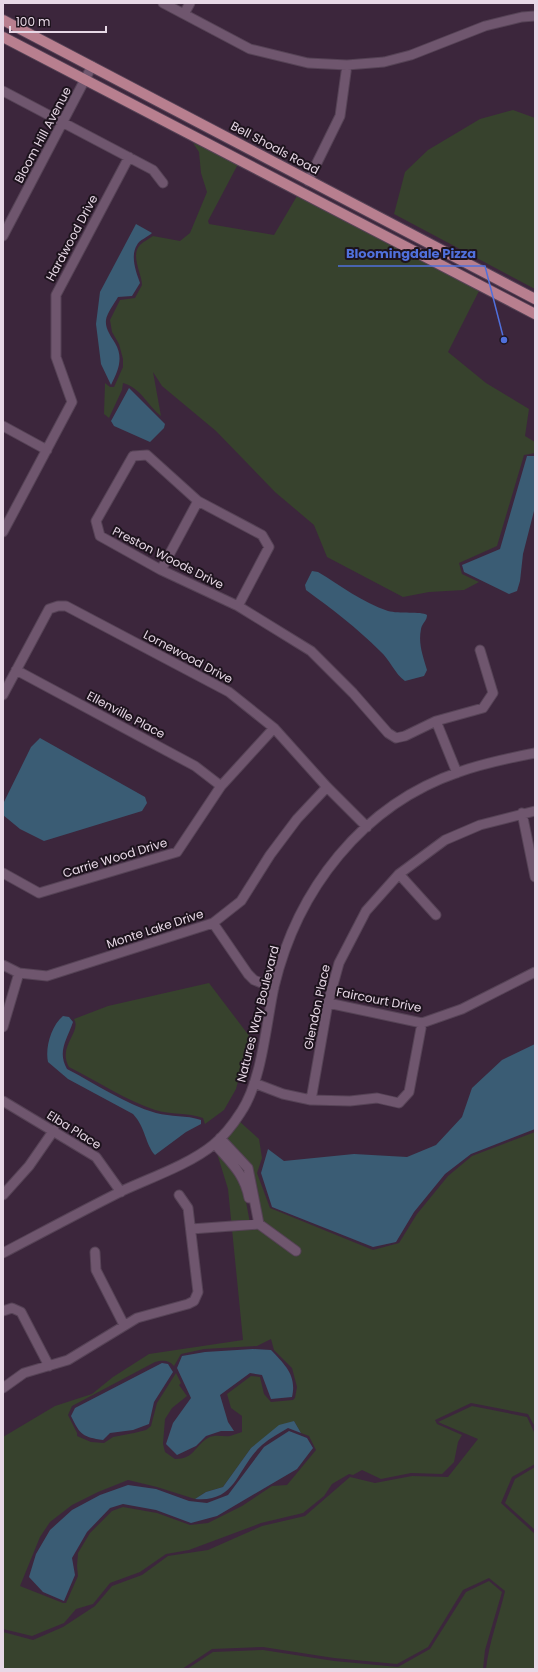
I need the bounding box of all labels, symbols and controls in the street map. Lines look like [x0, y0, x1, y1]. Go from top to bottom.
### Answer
scale bar [10, 8, 106, 34]
text: 100 m [16, 13, 50, 30]
street label: Bloom Hill Avenue [10, 84, 75, 186]
street label: Bell Shoals Road [228, 117, 323, 178]
street label: Hardwood Drive [42, 192, 102, 284]
callout: Bloomingdale Pizza [338, 241, 485, 266]
text: Bloomingdale Pizza [346, 244, 476, 263]
street label: Preston Woods Drive [110, 522, 227, 593]
street label: Lornewood Drive [141, 626, 236, 687]
street label: Ellenville Place [84, 687, 168, 742]
street label: Carrie Wood Drive [61, 834, 169, 881]
street label: Monte Lake Drive [104, 905, 205, 952]
street label: Natures Way Boulevard [232, 944, 283, 1084]
street label: Glendon Place [299, 963, 334, 1051]
street label: Faircourt Drive [335, 983, 423, 1016]
street label: Elba Place [44, 1106, 105, 1153]

